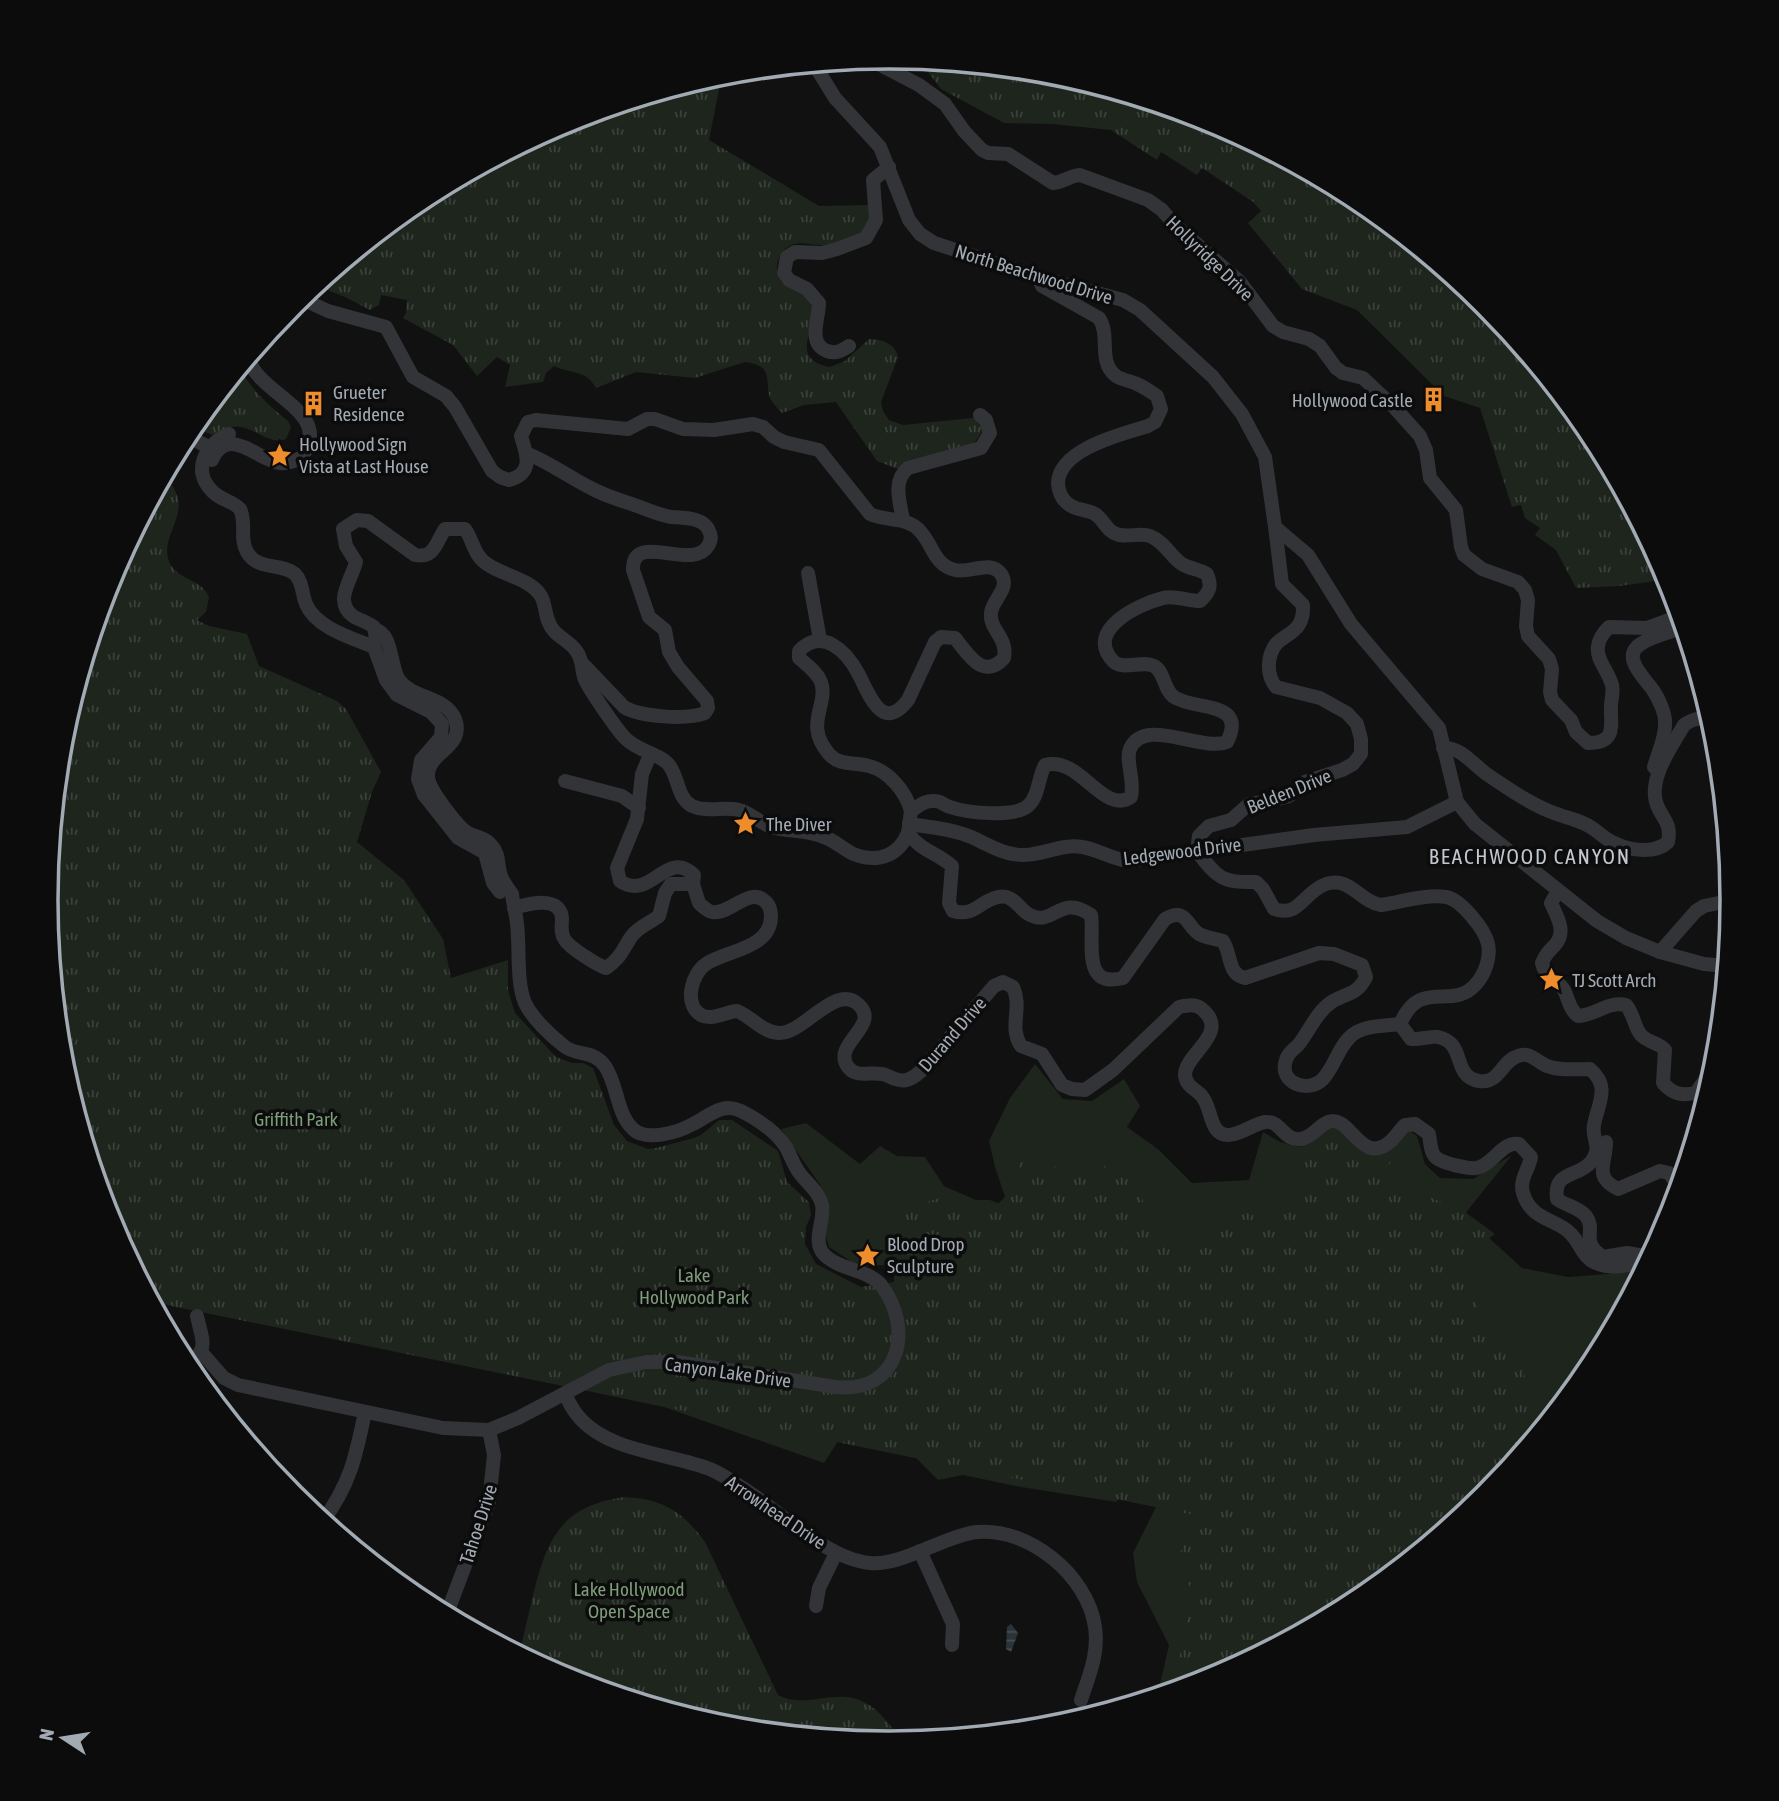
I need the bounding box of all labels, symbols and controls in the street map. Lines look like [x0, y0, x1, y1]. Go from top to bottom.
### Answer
street label: Hollyridge Drive [1162, 211, 1258, 305]
street label: North Beachwood Drive [953, 240, 1115, 308]
place label: Grueter Residence [333, 381, 405, 425]
building icon: Hollywood Castle [1419, 386, 1447, 414]
building icon: Grueter Residence [299, 389, 327, 417]
place label: Hollywood Castle [1292, 389, 1413, 411]
place label: Hollywood Sign Vista at Last House [299, 433, 429, 477]
place icon: Hollywood Sign Vista at Last House [265, 441, 293, 469]
street label: Belden Drive [1244, 764, 1334, 818]
place icon: The Diver [732, 810, 760, 838]
place label: The Diver [766, 813, 832, 835]
street label: Ledgewood Drive [1122, 833, 1242, 869]
district label: BEACHWOOD CANYON [1429, 844, 1631, 868]
place icon: TJ Scott Arch [1538, 966, 1566, 994]
place label: TJ Scott Arch [1572, 969, 1657, 991]
street label: Durand Drive [914, 992, 990, 1076]
park label: Griffith Park [254, 1108, 339, 1130]
place label: Blood Drop Sculpture [887, 1233, 965, 1277]
place icon: Blood Drop Sculpture [853, 1241, 881, 1269]
park label: Lake Hollywood Park [639, 1264, 750, 1308]
street label: Canyon Lake Drive [663, 1352, 793, 1392]
street label: Arrowhead Drive [722, 1471, 830, 1553]
street label: Tahoe Drive [455, 1482, 501, 1566]
park label: Lake Hollywood Open Space [573, 1578, 685, 1622]
north arrow [28, 1703, 98, 1773]
text: N [34, 1727, 58, 1742]

